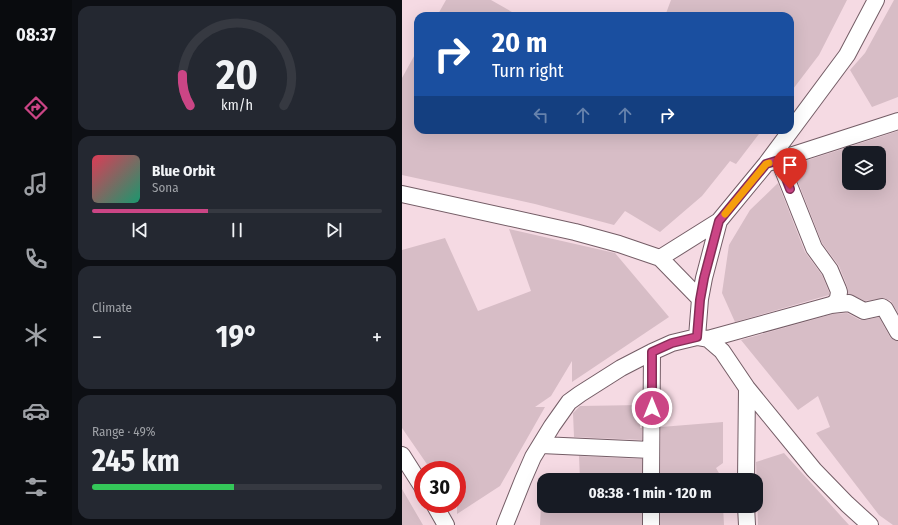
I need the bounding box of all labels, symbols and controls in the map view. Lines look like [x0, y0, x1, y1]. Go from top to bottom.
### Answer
text: 08:37 [16, 24, 56, 46]
text: 20 m [492, 26, 547, 59]
icon: right [426, 28, 478, 80]
text: 20 [215, 50, 258, 100]
text: Turn right [492, 60, 564, 82]
icon: directions [22, 94, 50, 122]
text: km/h [221, 96, 253, 113]
icon: left [530, 104, 552, 126]
icon: ahead [572, 104, 594, 126]
icon: ahead [614, 104, 636, 126]
icon: right [656, 104, 678, 126]
map controls [842, 146, 886, 190]
button: layers [842, 146, 886, 190]
pin [773, 148, 807, 189]
icon: arrive [779, 154, 801, 176]
text: Blue Orbit [152, 162, 215, 180]
icon: music [22, 170, 50, 198]
text: Sona [152, 180, 179, 195]
icon: previous [129, 219, 151, 241]
icon: pause [226, 219, 248, 241]
icon: next [323, 219, 345, 241]
icon: phone [22, 245, 50, 273]
text: Climate [92, 300, 132, 315]
text: 19° [216, 319, 258, 355]
icon: climate [22, 321, 50, 349]
text: − [92, 324, 102, 351]
text: + [372, 324, 382, 351]
position arrow [631, 387, 673, 429]
icon: car [22, 397, 50, 425]
text: Range · 49% [92, 424, 155, 439]
text: 245 km [92, 443, 180, 479]
speed limit sign: 30 [414, 461, 466, 513]
icon: filters [22, 473, 50, 501]
text: 08:38 · 1 min · 120 m [589, 484, 711, 502]

